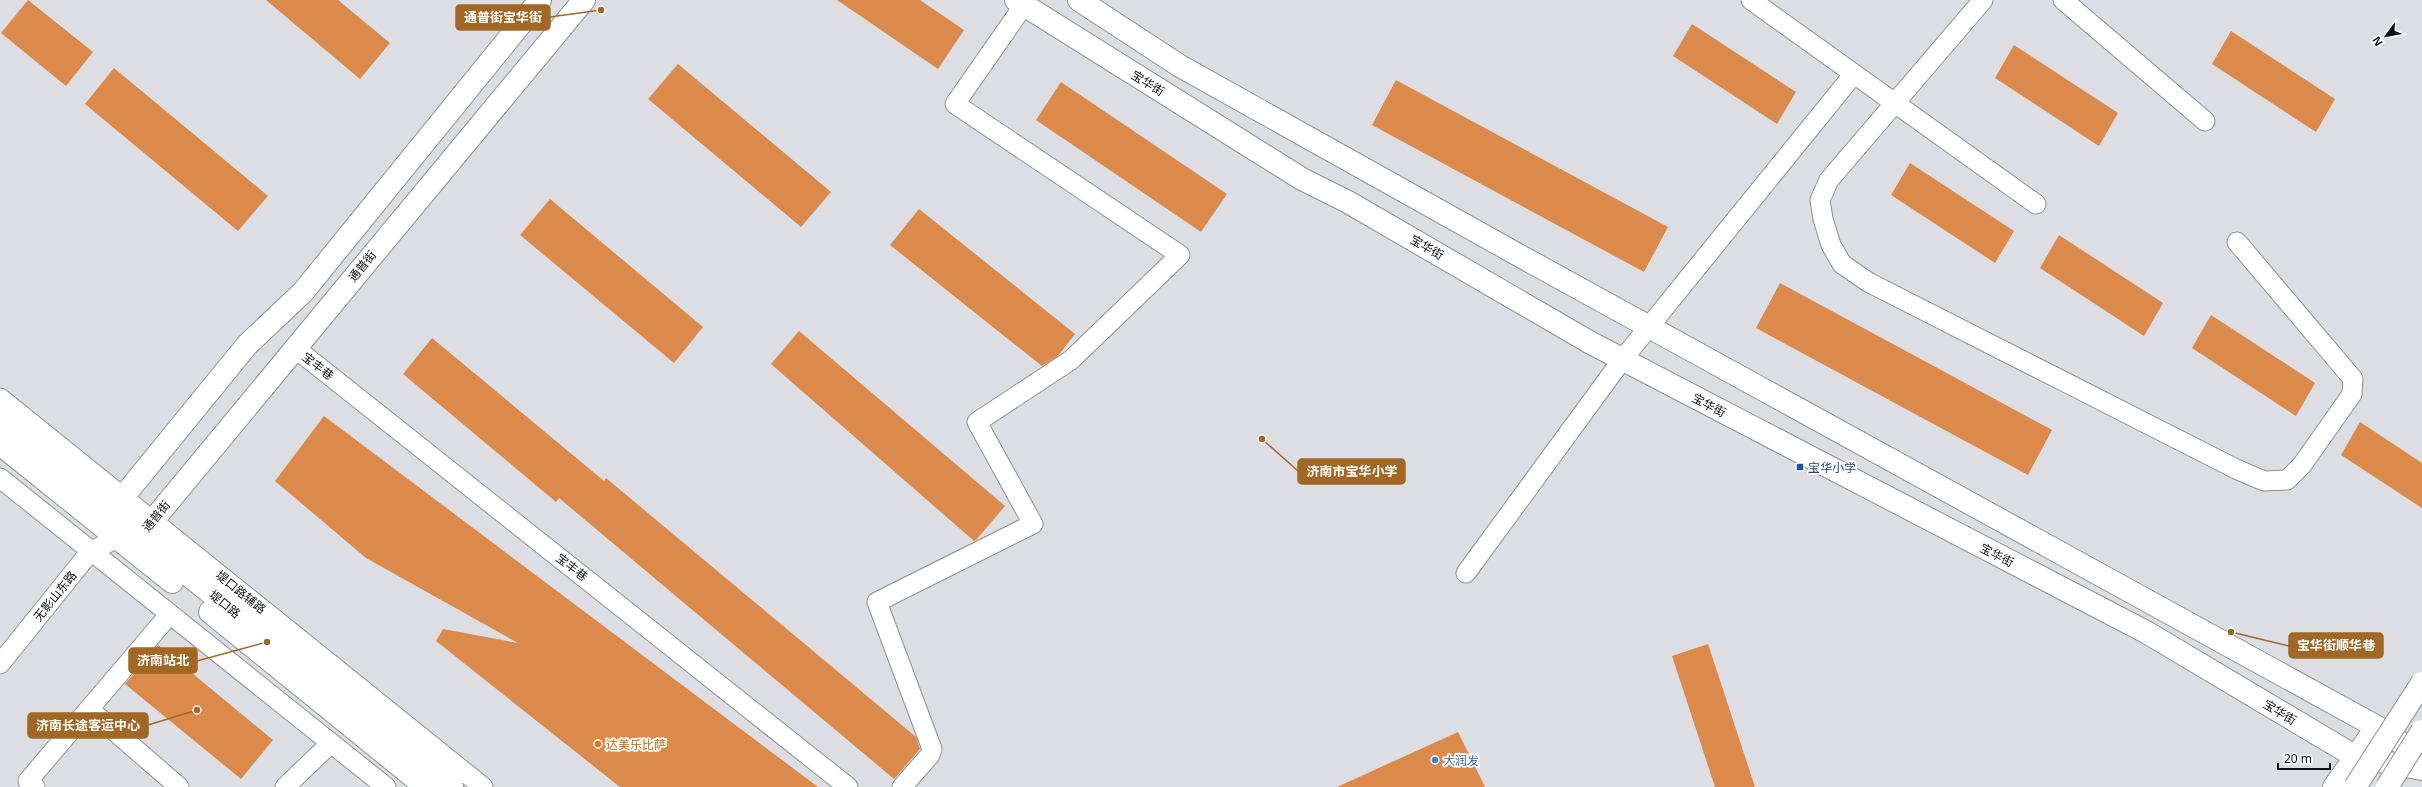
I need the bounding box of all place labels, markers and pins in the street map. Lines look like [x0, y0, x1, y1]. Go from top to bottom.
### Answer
callout: 通普街宝华街 [456, 5, 550, 30]
callout: 济南市宝华小学 [1298, 459, 1405, 484]
place label: 宝华小学 [1808, 459, 1856, 476]
marker: 宝华小学 [1795, 462, 1805, 472]
callout: 宝华街顺华巷 [2289, 633, 2383, 658]
callout: 济南站北 [129, 648, 197, 673]
callout: 济南长途客运中心 [28, 713, 148, 738]
place label: 达美乐比萨 [606, 736, 666, 753]
marker: 达美乐比萨 [593, 739, 603, 749]
place label: 大润发 [1443, 752, 1479, 769]
marker: 大润发 [1430, 755, 1440, 765]

